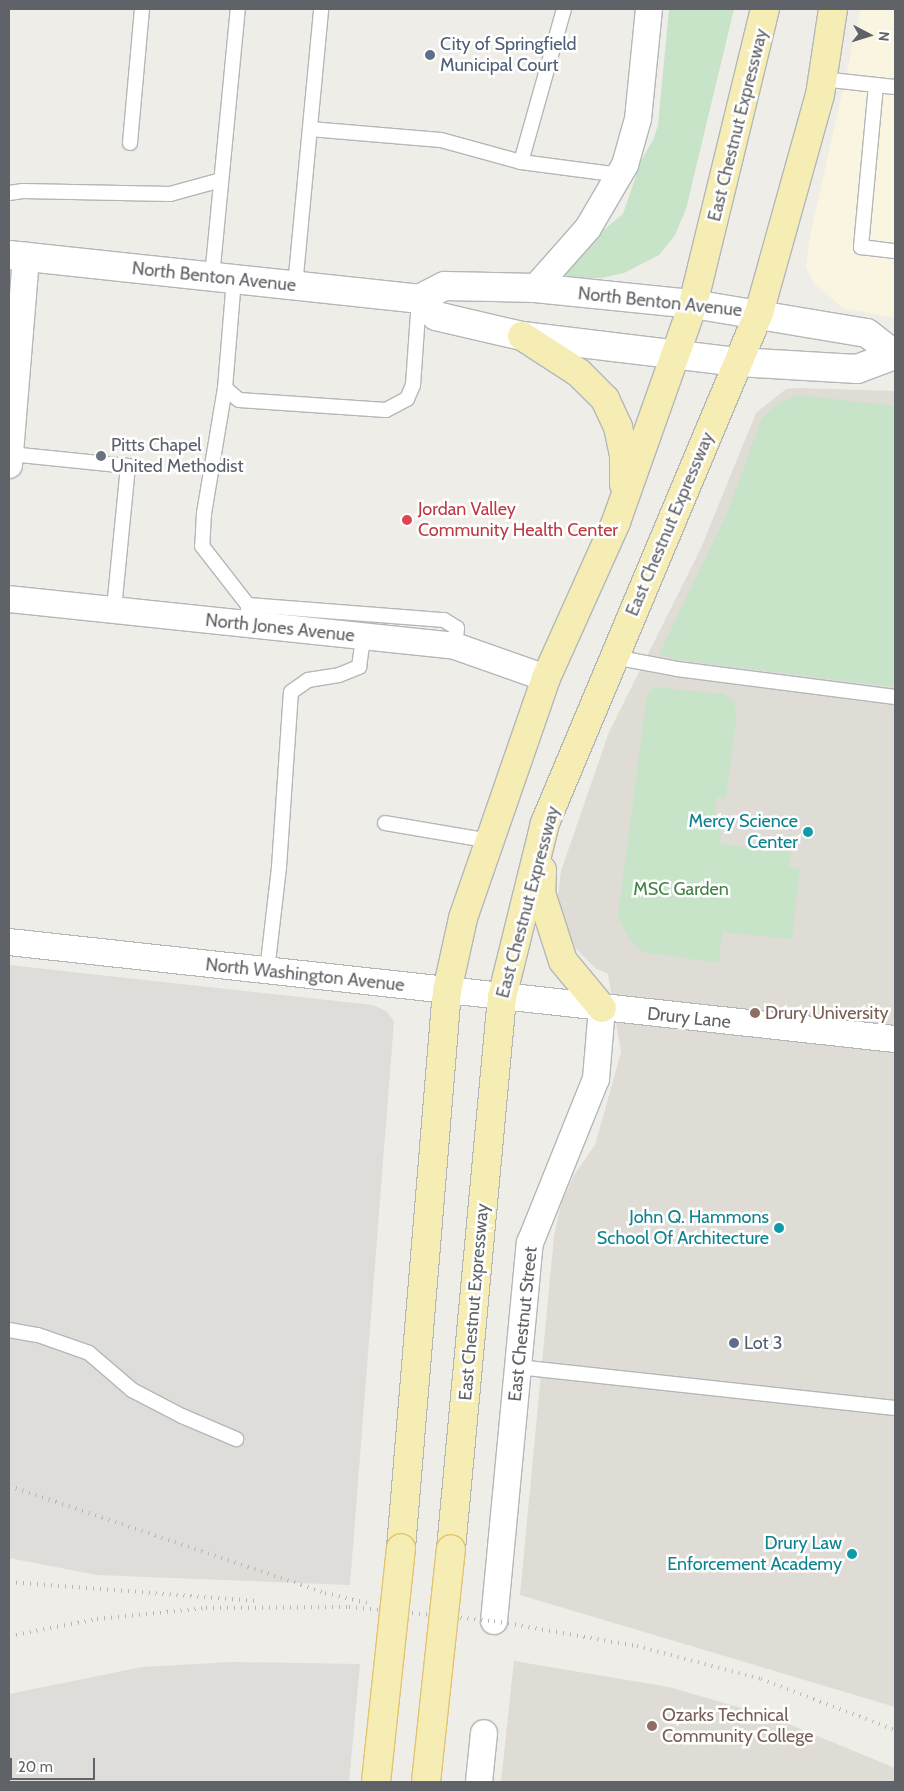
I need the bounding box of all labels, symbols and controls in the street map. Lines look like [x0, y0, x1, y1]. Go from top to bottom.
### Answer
north arrow [844, 10, 894, 60]
street label: East Chestnut Expressway [704, 26, 772, 224]
text: N [875, 31, 893, 42]
place label: City of Springfield Municipal Court [440, 34, 577, 76]
marker: City of Springfield Municipal Court [424, 49, 436, 61]
street label: North Benton Avenue [131, 258, 297, 296]
street label: North Benton Avenue [577, 283, 743, 321]
street label: East Chestnut Expressway [621, 429, 719, 619]
place label: Pitts Chapel United Methodist [111, 435, 244, 478]
marker: Pitts Chapel United Methodist [95, 450, 107, 462]
place label: Jordan Valley Community Health Center [418, 499, 618, 542]
marker: Jordan Valley Community Health Center [400, 513, 414, 527]
street label: North Jones Avenue [204, 609, 356, 647]
street label: East Chestnut Expressway [492, 804, 564, 1000]
place label: Mercy Science Center [689, 811, 798, 854]
marker: Mercy Science Center [802, 826, 814, 838]
park label: MSC Garden [633, 878, 729, 900]
street label: North Washington Avenue [204, 954, 406, 996]
place label: Drury University [765, 1002, 889, 1024]
street label: Drury Lane [646, 1003, 732, 1033]
marker: Drury University [749, 1007, 761, 1019]
street label: East Chestnut Expressway [455, 1203, 493, 1401]
place label: John Q. Hammons School Of Architecture [597, 1207, 769, 1250]
marker: John Q. Hammons School Of Architecture [773, 1222, 785, 1234]
street label: East Chestnut Street [504, 1245, 542, 1403]
place label: Lot 3 [744, 1332, 782, 1354]
marker: Lot 3 [728, 1337, 740, 1349]
place label: Drury Law Enforcement Academy [667, 1533, 842, 1576]
marker: Drury Law Enforcement Academy [846, 1548, 858, 1560]
place label: Ozarks Technical Community College [662, 1705, 813, 1748]
marker: Ozarks Technical Community College [646, 1720, 658, 1732]
scale bar [12, 1748, 98, 1780]
text: 20 m [18, 1758, 53, 1776]

